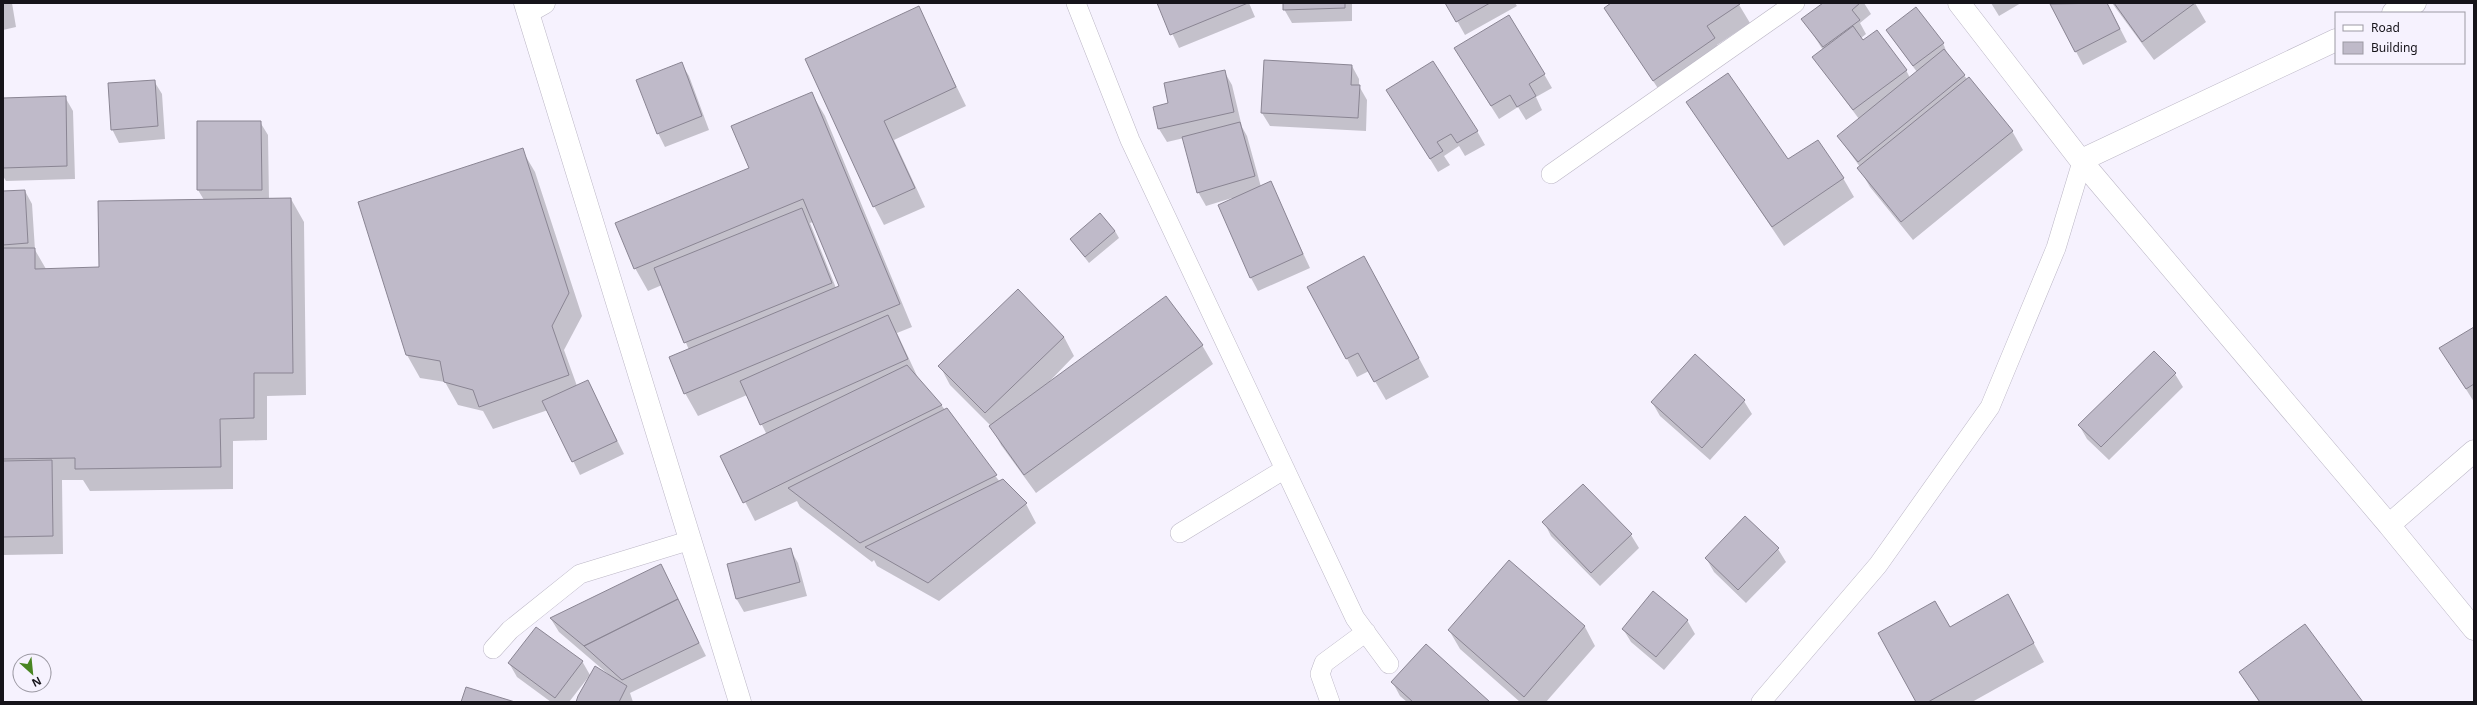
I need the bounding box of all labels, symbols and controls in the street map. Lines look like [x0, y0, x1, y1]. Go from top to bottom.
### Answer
legend [2335, 12, 2465, 64]
text: Road [2371, 19, 2400, 36]
text: Building [2371, 39, 2418, 56]
north arrow [12, 653, 52, 693]
text: N [29, 674, 44, 691]

